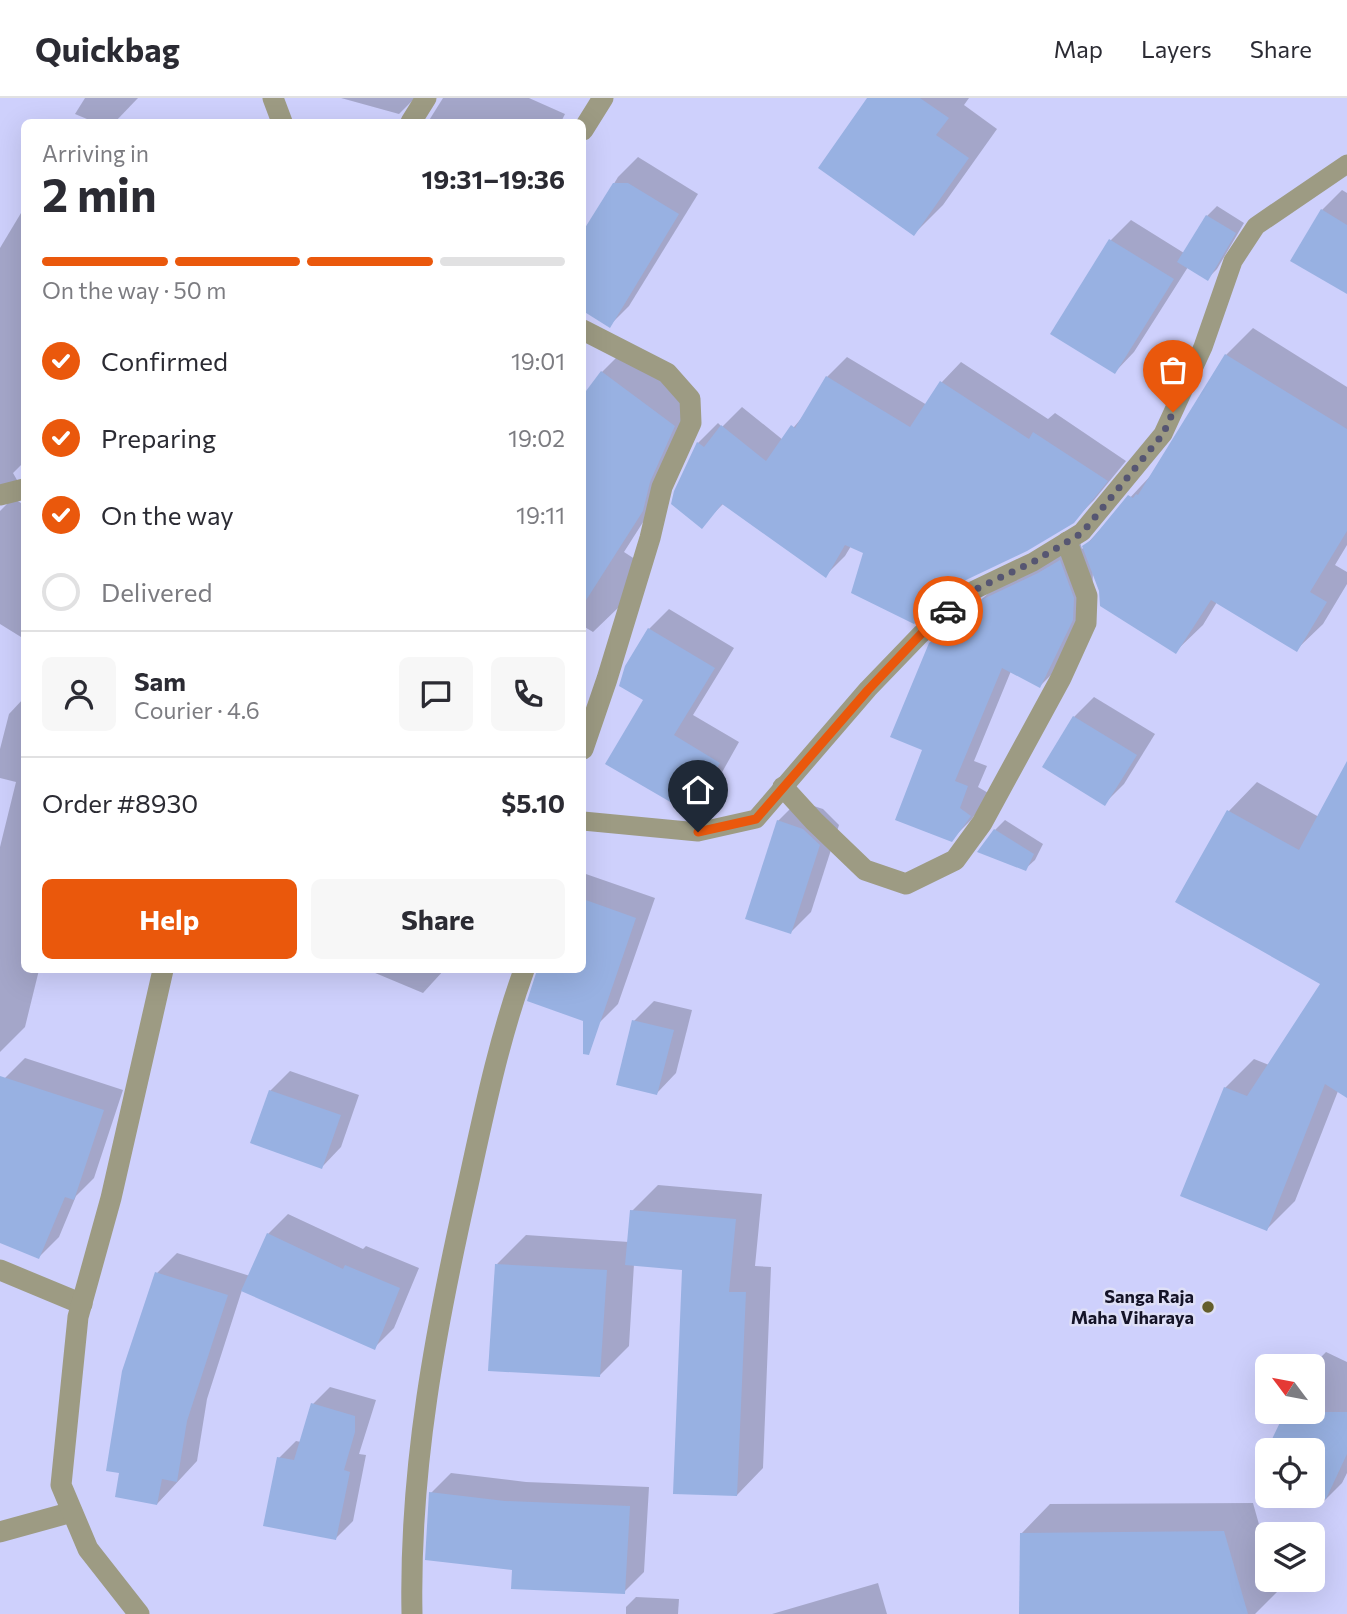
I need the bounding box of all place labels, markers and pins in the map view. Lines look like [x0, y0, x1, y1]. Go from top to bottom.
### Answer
pin [1143, 340, 1203, 412]
pin [668, 760, 728, 832]
place label: Sanga Raja Maha Viharaya [1071, 1285, 1194, 1328]
marker: Sanga Raja Maha Viharaya [1200, 1299, 1216, 1315]

